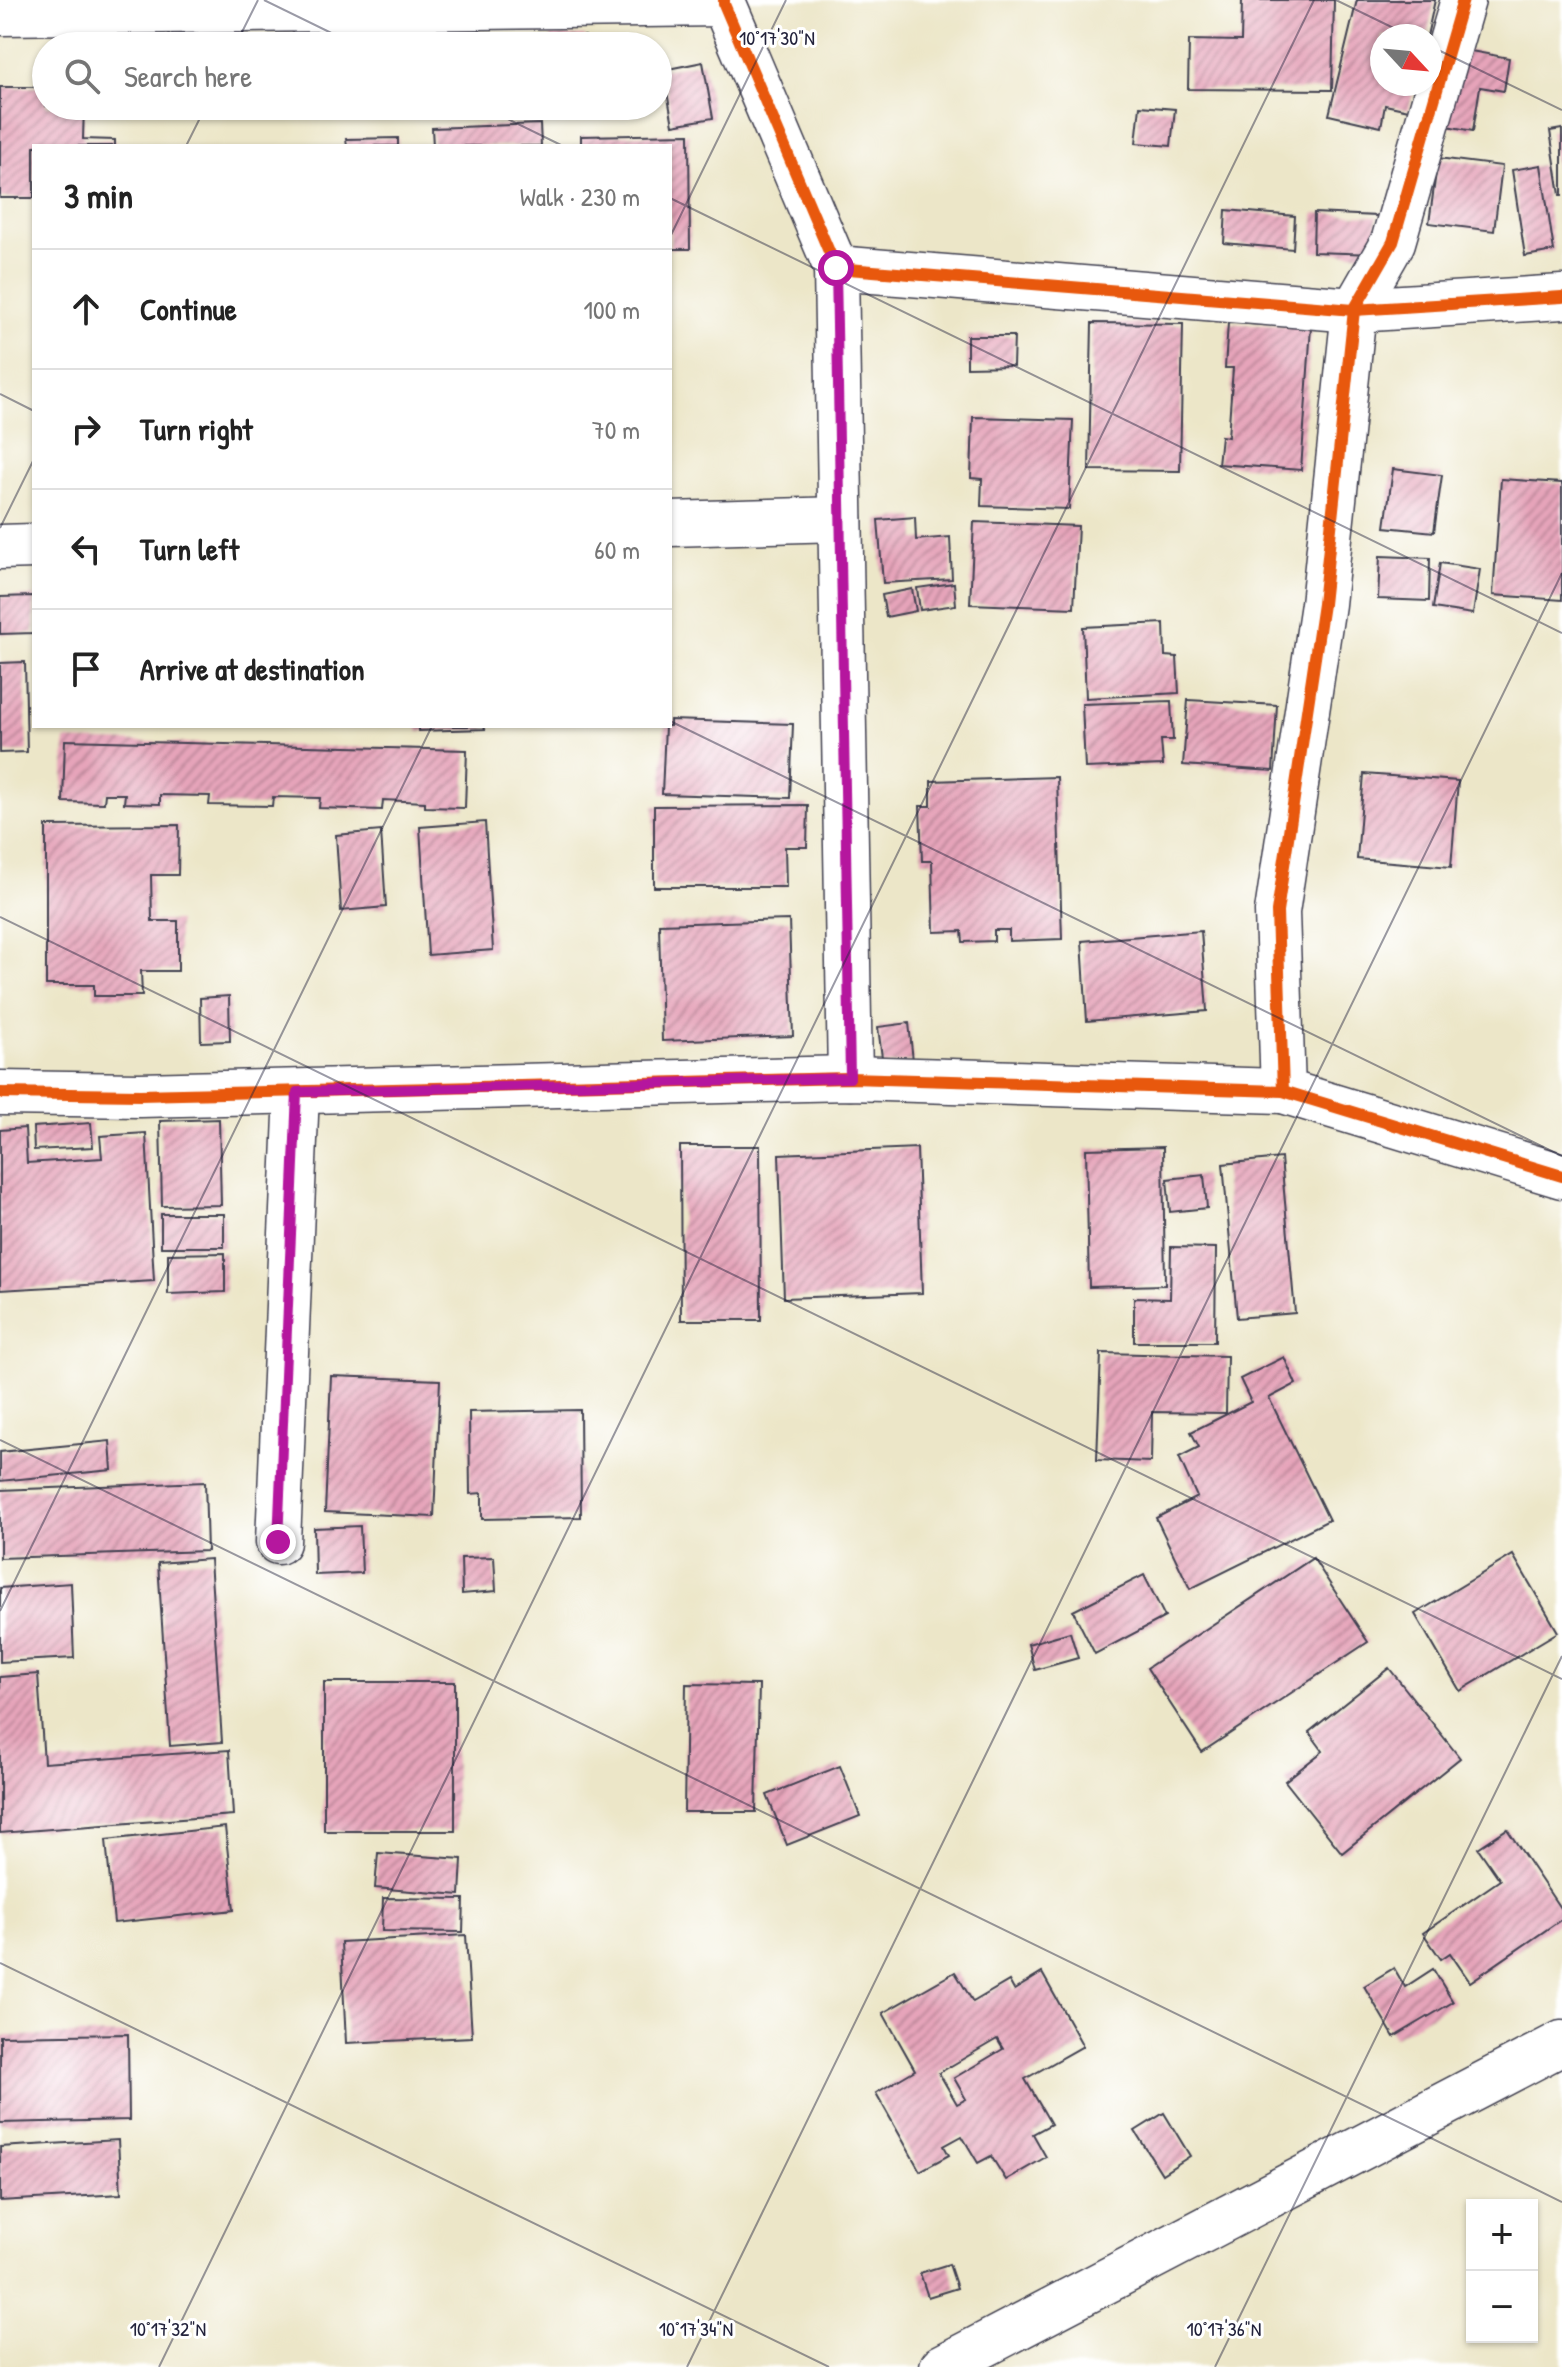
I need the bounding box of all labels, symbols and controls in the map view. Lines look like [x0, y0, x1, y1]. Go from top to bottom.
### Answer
text: 10°17'30"N [739, 24, 815, 51]
north arrow [1370, 24, 1442, 96]
search box [32, 32, 672, 120]
icon: search [60, 54, 104, 98]
text: Search here [124, 56, 252, 96]
text: 3 min [64, 173, 133, 219]
text: Walk · 230 m [520, 179, 640, 214]
route start [818, 250, 854, 286]
icon: ahead [64, 287, 108, 331]
text: Continue [140, 289, 237, 329]
text: 100 m [584, 292, 640, 327]
icon: right [64, 407, 108, 451]
text: Turn right [140, 409, 253, 449]
text: 70 m [592, 412, 640, 447]
icon: left [64, 527, 108, 571]
text: Turn left [140, 529, 239, 569]
text: 60 m [594, 532, 640, 567]
icon: arrive [64, 647, 108, 691]
text: Arrive at destination [140, 649, 365, 689]
route end [260, 1524, 296, 1560]
map controls [1466, 2199, 1538, 2343]
button: + [1466, 2199, 1538, 2271]
button: − [1466, 2271, 1538, 2343]
text: 10°17'32"N [130, 2315, 206, 2342]
text: 10°17'34"N [659, 2315, 733, 2342]
text: 10°17'36"N [1187, 2315, 1261, 2342]

